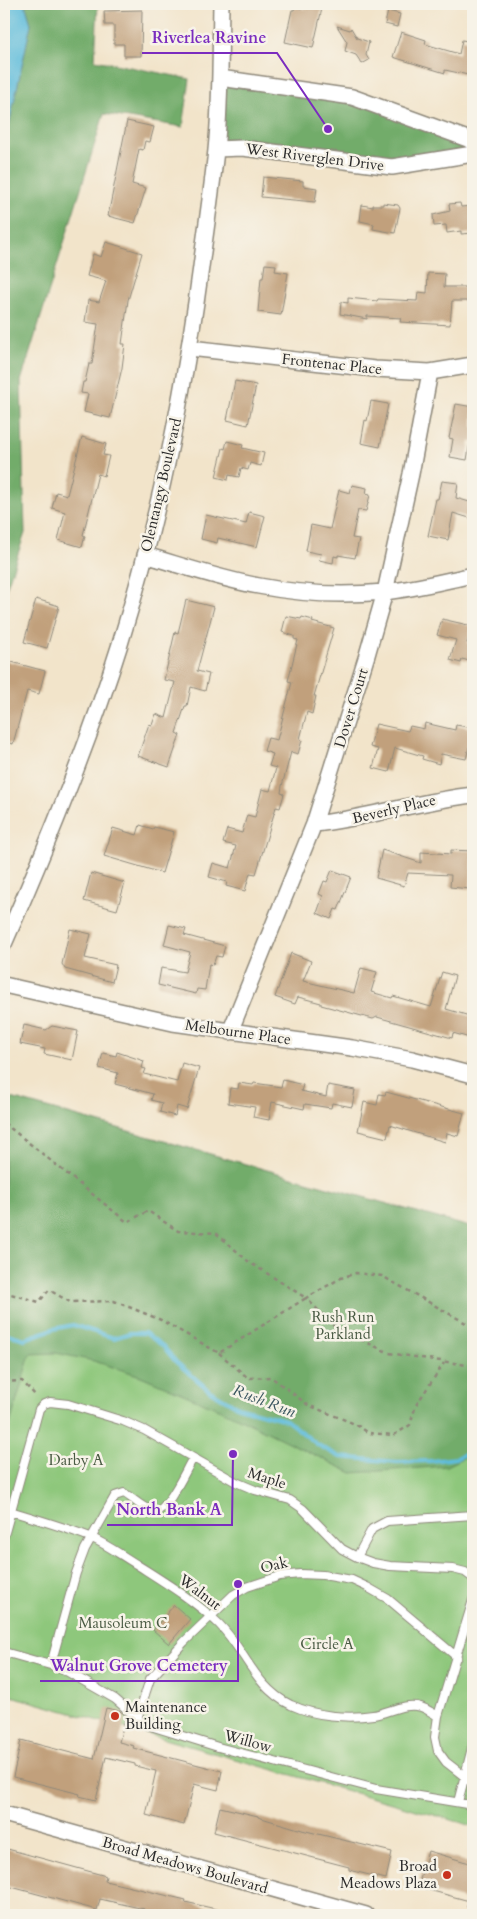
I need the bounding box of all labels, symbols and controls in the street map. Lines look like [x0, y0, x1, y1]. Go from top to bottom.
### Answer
callout: Riverlea Ravine [142, 22, 277, 53]
text: Riverlea Ravine [152, 27, 266, 49]
street label: West Riverglen Drive [244, 138, 386, 175]
street label: Frontenac Place [281, 349, 383, 379]
street label: Olentangy Boulevard [136, 416, 186, 554]
street label: Dover Court [329, 666, 373, 750]
street label: Beverly Place [350, 790, 438, 828]
street label: Melbourne Place [184, 1015, 292, 1049]
park label: Rush Run Parkland [311, 1307, 375, 1344]
water label: Rush Run [230, 1379, 299, 1423]
park label: Darby A [49, 1450, 104, 1470]
street label: Maple [245, 1462, 289, 1494]
callout: North Bank A [107, 1494, 232, 1525]
text: North Bank A [116, 1499, 222, 1521]
street label: Oak [258, 1552, 290, 1578]
street label: Walnut [174, 1569, 226, 1615]
park label: Mausoleum C [78, 1613, 168, 1633]
park label: Circle A [300, 1634, 354, 1654]
callout: Walnut Grove Cemetery [40, 1650, 238, 1681]
text: Walnut Grove Cemetery [49, 1655, 228, 1677]
place label: Maintenance Building [125, 1697, 207, 1734]
marker: Maintenance Building [109, 1710, 121, 1722]
street label: Willow [221, 1725, 274, 1757]
street label: Broad Meadows Boulevard [100, 1832, 270, 1898]
place label: Broad Meadows Plaza [340, 1856, 438, 1893]
marker: Broad Meadows Plaza [441, 1869, 453, 1881]

